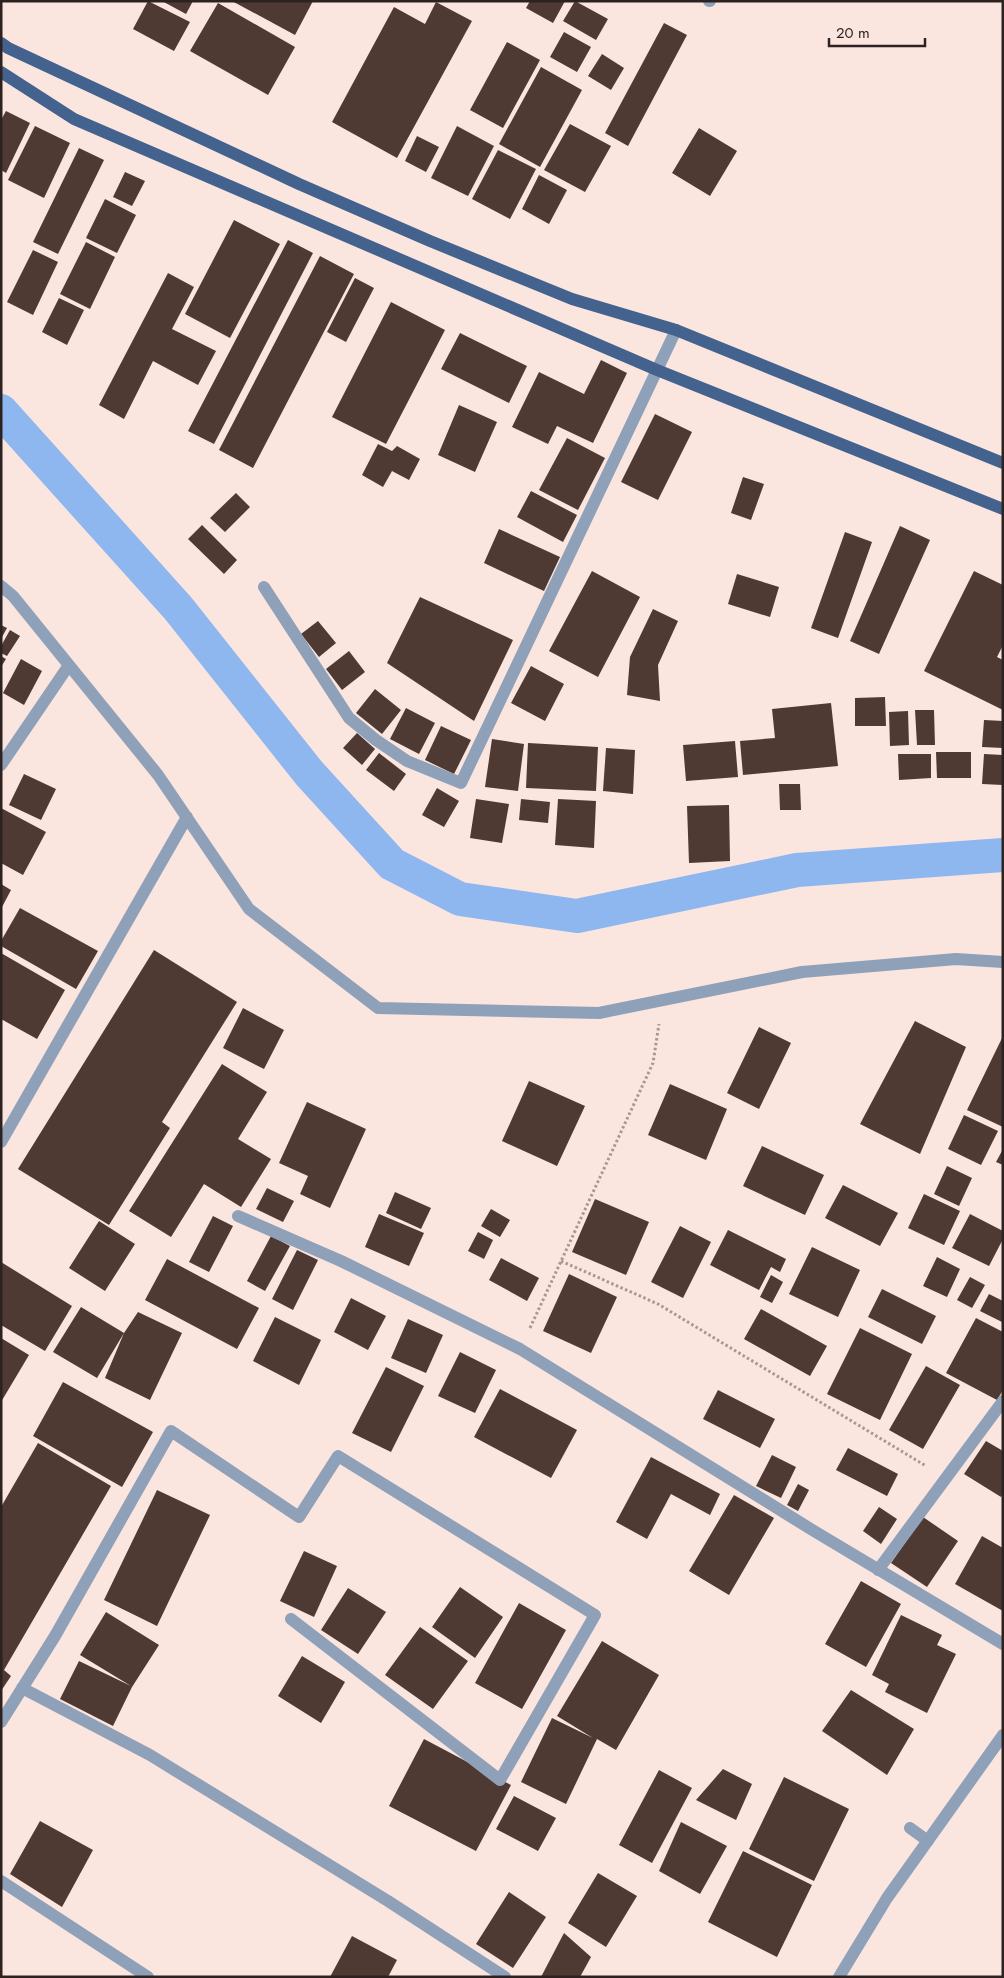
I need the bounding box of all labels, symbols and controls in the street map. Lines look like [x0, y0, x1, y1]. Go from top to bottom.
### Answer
scale bar [829, 15, 925, 47]
text: 20 m [836, 22, 870, 44]

